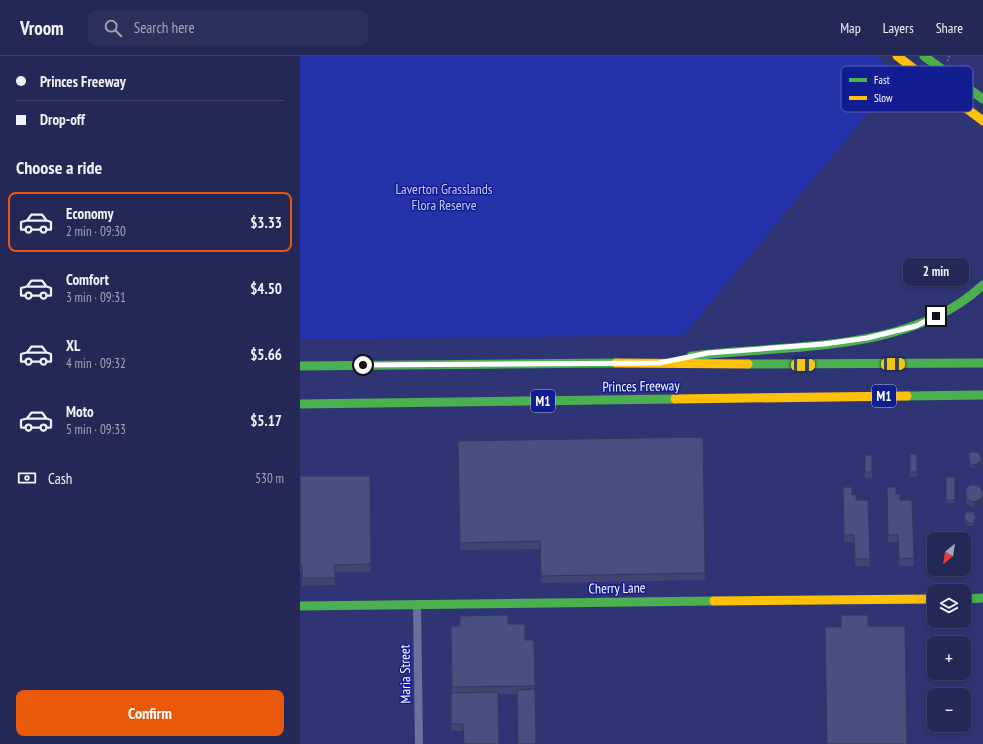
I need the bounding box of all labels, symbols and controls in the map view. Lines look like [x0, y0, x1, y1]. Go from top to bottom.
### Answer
search box [88, 10, 368, 46]
text: Vroom [20, 16, 64, 40]
icon: search [102, 17, 124, 39]
text: Search here [134, 18, 195, 37]
text: Map [840, 19, 861, 37]
text: Layers [883, 19, 914, 37]
text: Share [936, 19, 963, 37]
legend [841, 66, 973, 112]
text: Princes Freeway [40, 72, 126, 91]
text: Fast [874, 73, 890, 87]
text: Slow [874, 91, 893, 105]
text: Drop-off [40, 110, 85, 129]
text: Choose a ride [16, 156, 102, 179]
park label: Laverton Grasslands Flora Reserve [395, 180, 493, 214]
icon: car [18, 204, 54, 240]
text: Economy [66, 204, 114, 223]
text: $3.33 [250, 213, 282, 232]
text: 2 min · 09:30 [66, 223, 126, 240]
callout: 2 min [903, 258, 969, 286]
text: 2 min [923, 263, 949, 280]
icon: car [18, 270, 54, 306]
text: Comfort [66, 270, 109, 289]
text: $4.50 [250, 279, 282, 298]
text: 3 min · 09:31 [66, 289, 126, 306]
route end [927, 307, 945, 325]
icon: car [18, 336, 54, 372]
text: XL [66, 336, 80, 355]
text: $5.66 [250, 345, 282, 364]
text: 4 min · 09:32 [66, 355, 126, 372]
route start [354, 356, 372, 374]
car [881, 358, 905, 370]
car [791, 359, 815, 371]
street label: Princes Freeway [602, 376, 681, 396]
road number: M1 [872, 385, 896, 407]
road number: M1 [531, 390, 555, 412]
icon: car [18, 402, 54, 438]
text: Moto [66, 402, 94, 421]
text: $5.17 [250, 411, 282, 430]
text: 5 min · 09:33 [66, 421, 126, 438]
icon: cash [16, 467, 38, 489]
text: Cash [48, 469, 72, 488]
text: 530 m [255, 470, 284, 487]
north arrow [927, 532, 971, 576]
map controls [927, 532, 971, 732]
street label: Cherry Lane [588, 579, 646, 597]
button: layers [927, 584, 971, 628]
button: + [927, 636, 971, 680]
street label: Maria Street [395, 644, 415, 704]
button: − [927, 688, 971, 732]
button: Confirm [16, 690, 284, 736]

